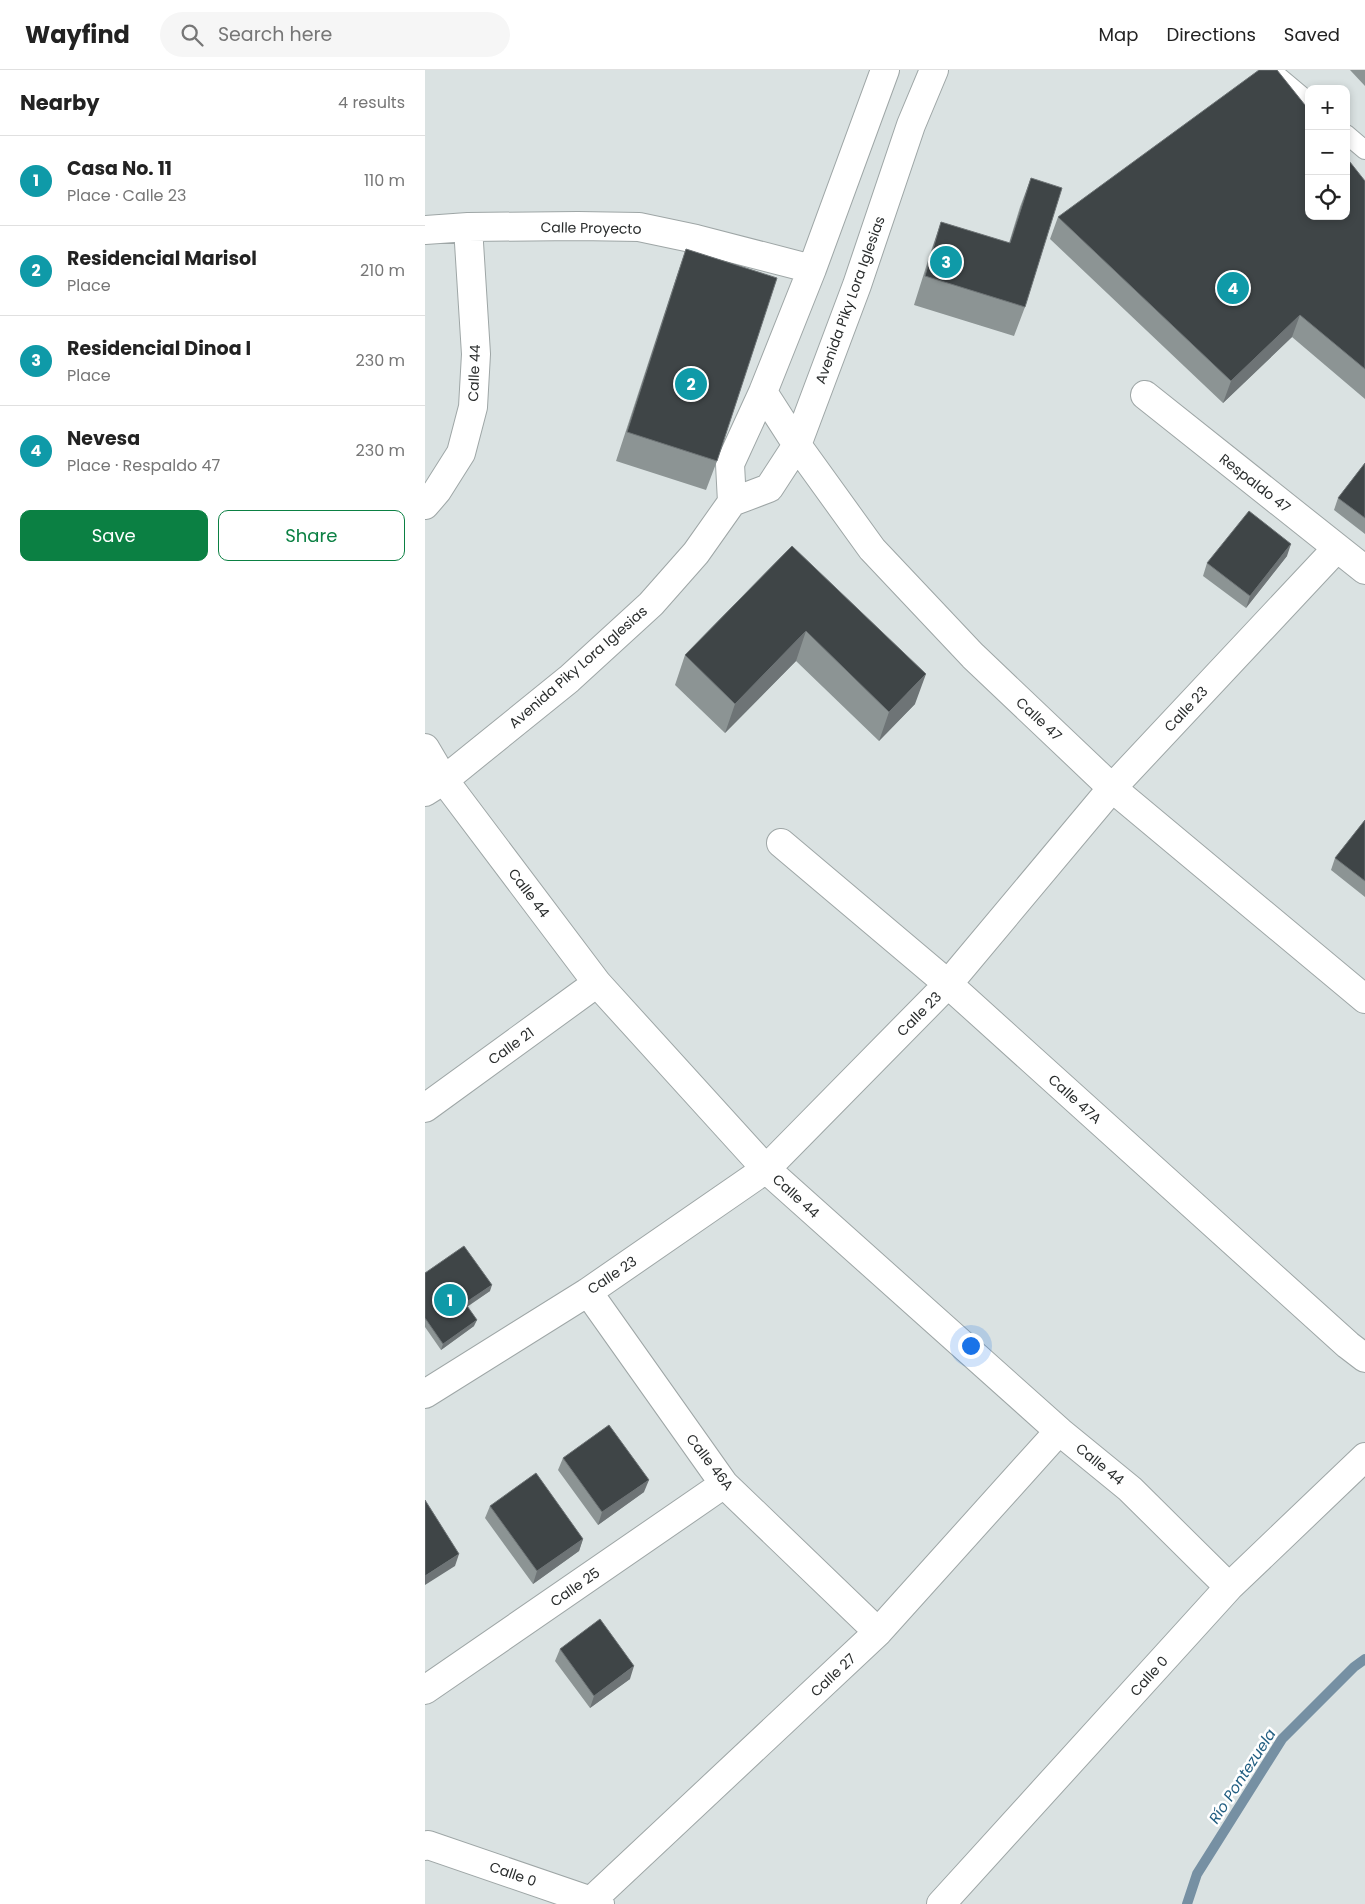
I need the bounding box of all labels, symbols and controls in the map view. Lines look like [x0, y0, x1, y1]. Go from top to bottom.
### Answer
search box [160, 12, 510, 57]
text: Wayfind [25, 18, 130, 51]
icon: search [178, 21, 206, 49]
text: Search here [218, 21, 332, 48]
text: Map [1099, 22, 1138, 47]
text: Directions [1166, 22, 1256, 47]
text: Saved [1284, 22, 1340, 47]
map controls [1305, 85, 1350, 220]
button: + [1305, 85, 1350, 130]
text: Nearby [20, 88, 100, 117]
text: 4 results [338, 91, 405, 114]
button: − [1305, 130, 1350, 175]
text: Casa No. 11 [67, 155, 172, 182]
text: 1 [33, 169, 39, 192]
text: 110 m [364, 169, 405, 192]
button: locate [1305, 175, 1350, 220]
text: Place · Calle 23 [67, 184, 186, 207]
street label: Avenida Piky Lora Iglesias [810, 213, 890, 387]
street label: Calle Proyecto [540, 217, 642, 239]
pin: 3 [930, 243, 962, 281]
text: Residencial Marisol [67, 245, 257, 272]
text: 2 [31, 259, 41, 282]
text: 210 m [360, 259, 405, 282]
pin: 4 [1217, 269, 1249, 307]
text: Place [67, 274, 111, 297]
text: Residencial Dinoa I [67, 335, 251, 362]
street label: Calle 44 [463, 344, 485, 402]
text: 3 [31, 349, 41, 372]
text: 230 m [356, 349, 405, 372]
text: Place [67, 364, 111, 387]
pin: 2 [675, 365, 707, 403]
text: Nevesa [67, 425, 140, 452]
text: 4 [31, 439, 41, 462]
text: 230 m [356, 439, 405, 462]
street label: Respaldo 47 [1215, 449, 1295, 517]
text: Place · Respaldo 47 [67, 454, 220, 477]
button: Save [20, 510, 208, 561]
button: Share [218, 510, 405, 561]
street label: Avenida Piky Lora Iglesias [504, 601, 652, 733]
street label: Calle 23 [1160, 682, 1212, 736]
street label: Calle 47 [1012, 693, 1067, 746]
street label: Calle 44 [504, 864, 554, 922]
street label: Calle 23 [892, 987, 946, 1041]
street label: Calle 21 [484, 1023, 538, 1069]
street label: Calle 47A [1044, 1070, 1106, 1128]
street label: Calle 44 [768, 1169, 824, 1223]
street label: Calle 23 [583, 1251, 641, 1299]
pin: 1 [434, 1281, 466, 1319]
your location [958, 1333, 984, 1359]
street label: Calle 46A [682, 1430, 738, 1494]
street label: Calle 44 [1071, 1438, 1129, 1490]
street label: Calle 25 [546, 1563, 604, 1611]
street label: Calle 27 [806, 1649, 860, 1701]
street label: Calle 0 [1125, 1651, 1173, 1701]
water label: Río Pontezuela [1203, 1725, 1281, 1827]
street label: Calle 0 [487, 1857, 539, 1891]

